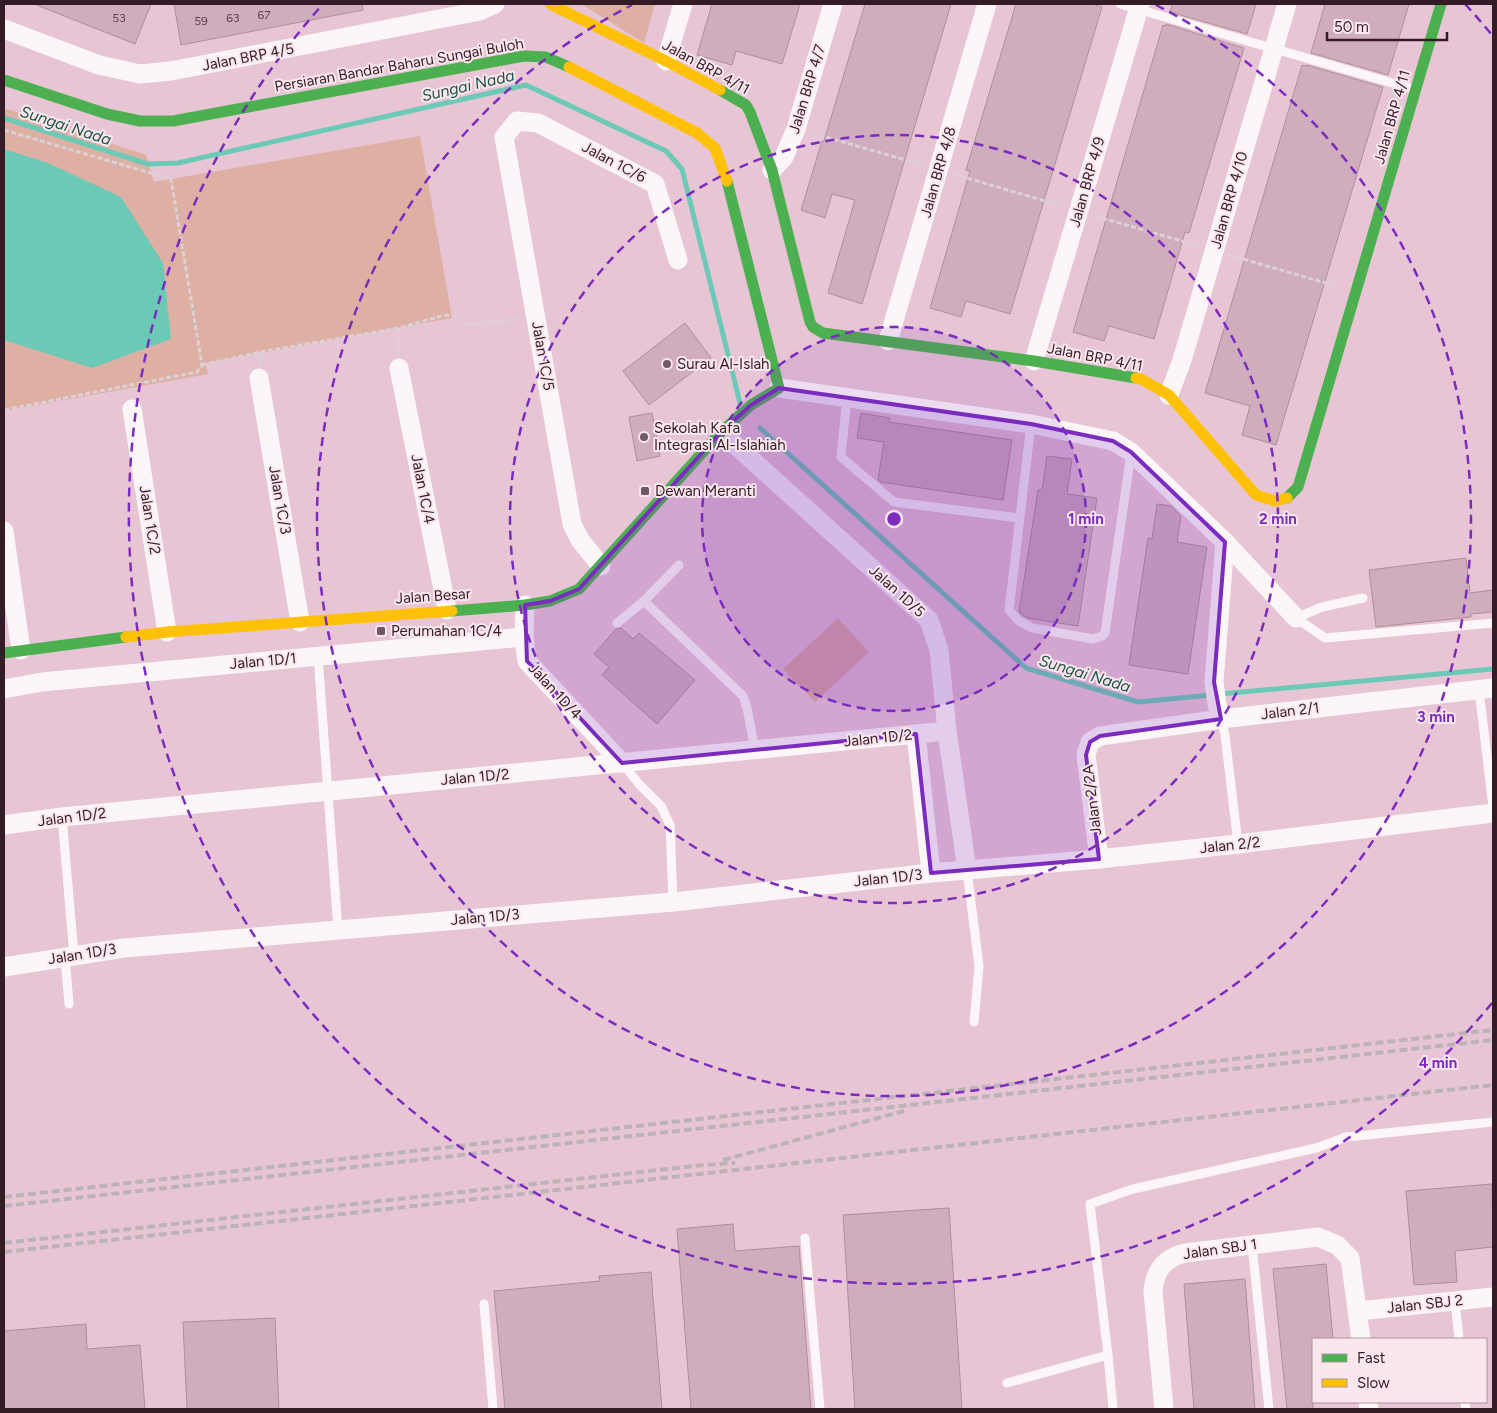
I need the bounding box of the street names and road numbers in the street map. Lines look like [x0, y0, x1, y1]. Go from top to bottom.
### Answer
street label: Persiaran Bandar Baharu Sungai Buloh [273, 34, 525, 96]
street label: Jalan BRP 4/11 [659, 36, 753, 98]
street label: Jalan BRP 4/5 [201, 39, 295, 75]
street label: Jalan BRP 4/7 [785, 42, 829, 136]
street label: Jalan BRP 4/11 [1370, 68, 1414, 166]
street label: Jalan BRP 4/8 [916, 124, 960, 220]
street label: Jalan BRP 4/9 [1066, 135, 1108, 229]
street label: Jalan 1C/6 [579, 138, 649, 187]
street label: Jalan BRP 4/10 [1207, 149, 1251, 251]
street label: Jalan 1C/5 [528, 320, 558, 392]
street label: Jalan BRP 4/11 [1046, 339, 1144, 375]
street label: Jalan 1C/4 [407, 453, 439, 525]
street label: Jalan 1C/3 [265, 464, 295, 536]
street label: Jalan 1C/2 [136, 484, 164, 556]
street label: Jalan 1D/5 [865, 561, 929, 621]
street label: Jalan Besar [395, 584, 471, 608]
street label: Jalan 1D/1 [229, 649, 297, 673]
street label: Jalan 1D/4 [525, 659, 585, 723]
street label: Jalan 2/1 [1260, 698, 1320, 724]
street label: Jalan 1D/2 [843, 725, 913, 751]
street label: Jalan 2/2A [1079, 764, 1105, 836]
street label: Jalan 1D/2 [440, 765, 510, 789]
street label: Jalan 1D/2 [37, 804, 107, 830]
street label: Jalan 2/2 [1199, 833, 1261, 857]
street label: Jalan 1D/3 [853, 865, 923, 891]
street label: Jalan 1D/3 [450, 905, 520, 929]
street label: Jalan 1D/3 [47, 940, 117, 968]
street label: Jalan SBJ 1 [1182, 1235, 1258, 1263]
street label: Jalan SBJ 2 [1386, 1291, 1464, 1317]

